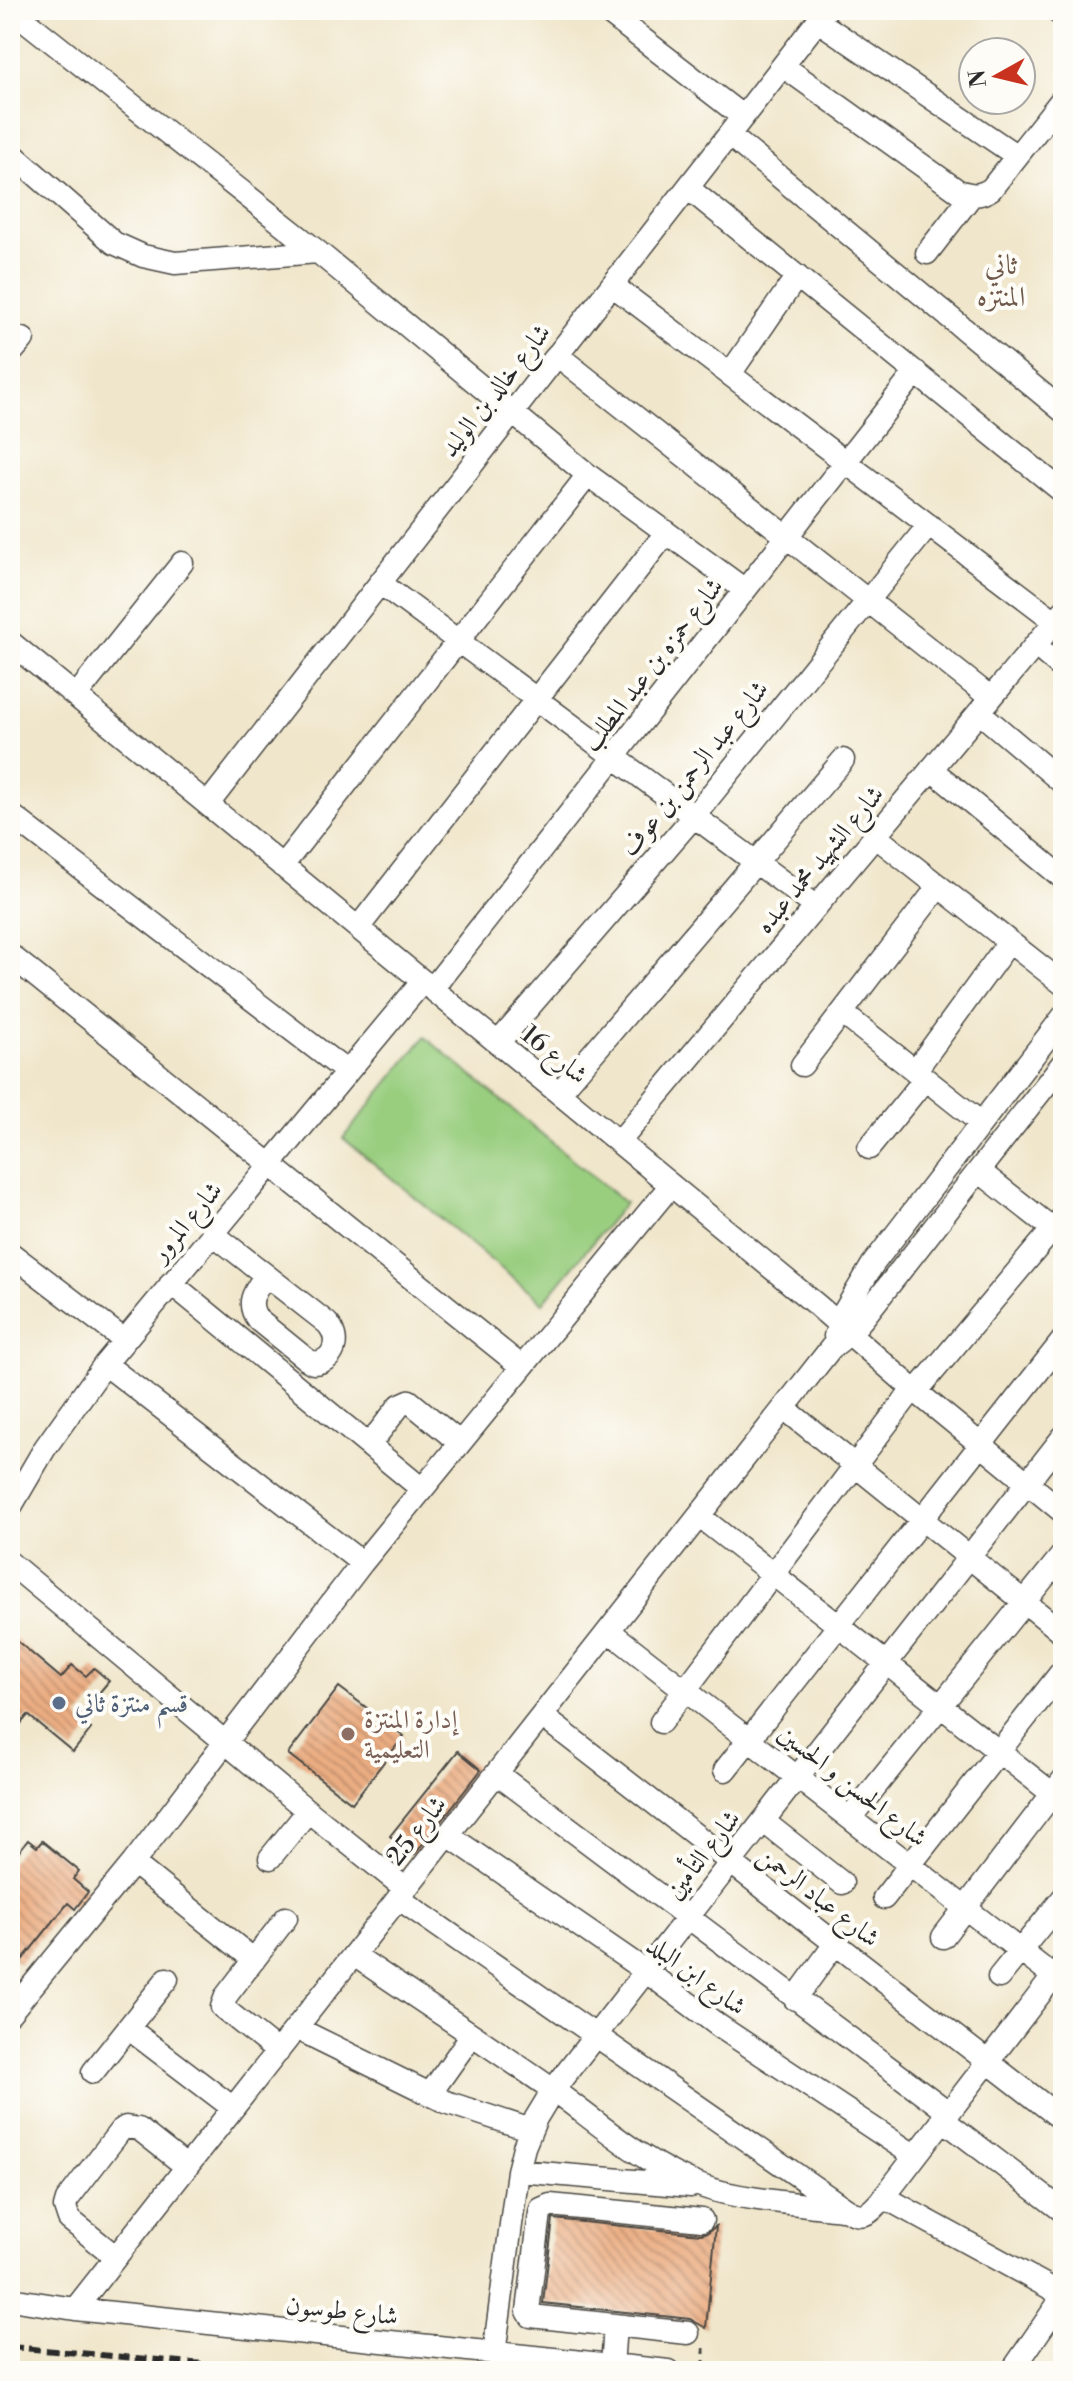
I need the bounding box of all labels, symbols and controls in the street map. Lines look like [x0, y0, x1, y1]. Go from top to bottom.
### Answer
north arrow [957, 36, 1037, 116]
text: N [964, 67, 993, 89]
district label: ثاني المنتزه [977, 248, 1025, 315]
street label: شارع خالد بن الوليد [434, 317, 562, 467]
street label: شارع حمزه بن عبد المطلب [575, 571, 735, 761]
street label: شارع عبد الرحمن بن عوف [614, 674, 780, 866]
street label: شارع الشهيد محمد عبده [748, 779, 895, 943]
street label: شارع 16 [511, 1018, 594, 1095]
street label: شارع المرور [142, 1175, 233, 1274]
place label: قسم منتزة ثاني [75, 1688, 188, 1729]
marker: قسم منتزة ثاني [50, 1694, 68, 1712]
place label: إدارة المنتزة التعليمية [364, 1704, 460, 1766]
street label: شارع الحسن و الحسين [768, 1717, 934, 1858]
marker: إدارة المنتزة التعليمية [339, 1725, 357, 1743]
street label: شارع 25 [380, 1789, 458, 1875]
street label: شارع التأمين [656, 1802, 751, 1909]
street label: شارع عباد الرحمن [748, 1839, 886, 1958]
street label: شارع ابن البلد [638, 1929, 752, 2027]
street label: شارع طوسون [284, 2289, 400, 2338]

